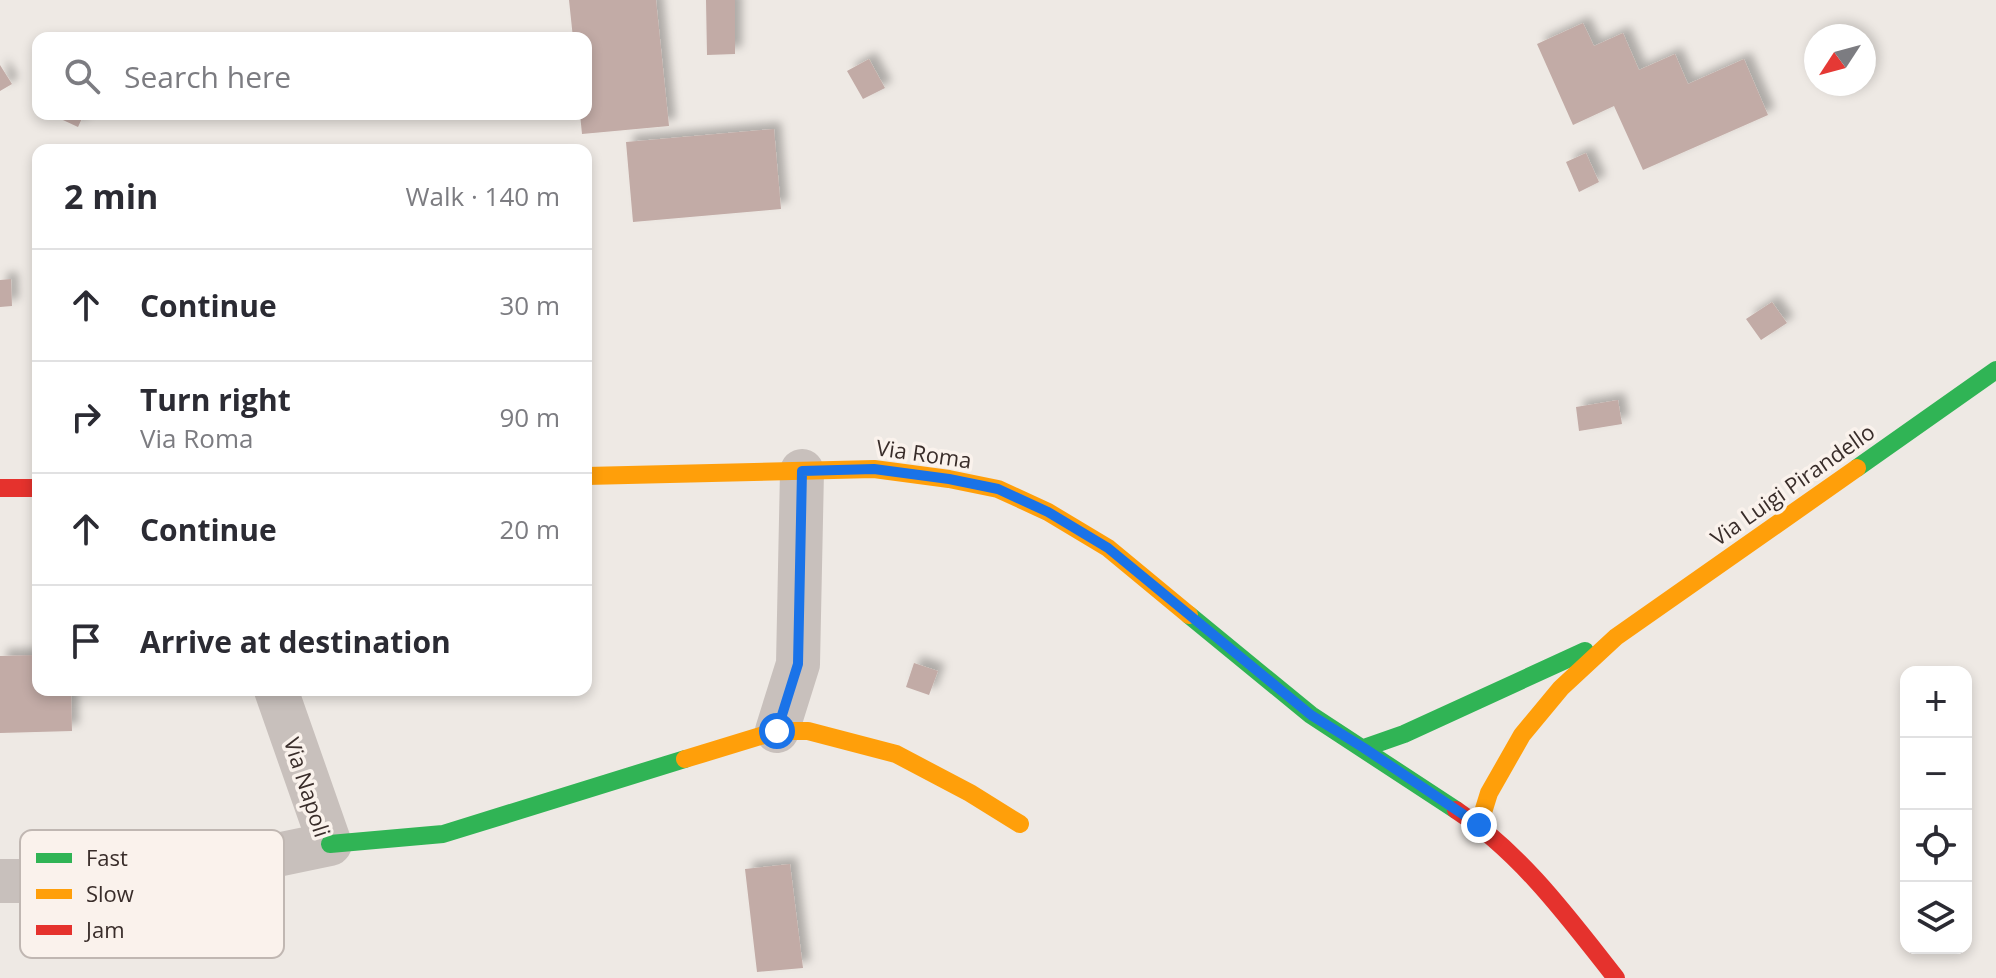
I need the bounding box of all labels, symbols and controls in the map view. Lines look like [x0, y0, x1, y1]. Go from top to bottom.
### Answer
north arrow [1804, 24, 1876, 96]
search box [32, 32, 592, 120]
icon: search [60, 54, 104, 98]
text: Search here [124, 56, 291, 97]
text: 2 min [64, 173, 158, 219]
text: Walk · 140 m [406, 178, 560, 214]
icon: ahead [64, 283, 108, 327]
text: Continue [140, 285, 277, 326]
text: 30 m [499, 287, 560, 323]
text: Turn right [140, 379, 291, 420]
icon: right [64, 395, 108, 439]
text: 90 m [499, 399, 560, 435]
street label: Via Luigi Pirandello [1704, 416, 1880, 552]
text: Via Roma [140, 420, 253, 456]
street label: Via Roma [874, 431, 974, 475]
icon: ahead [64, 507, 108, 551]
text: Continue [140, 509, 277, 550]
text: 20 m [499, 511, 560, 547]
icon: arrive [64, 619, 108, 663]
text: Arrive at destination [140, 621, 451, 662]
map controls [1900, 666, 1972, 954]
button: + [1900, 666, 1972, 738]
route start [759, 713, 795, 749]
street label: Via Napoli [278, 733, 338, 841]
button: − [1900, 738, 1972, 810]
route end [1461, 807, 1497, 843]
button: locate [1900, 810, 1972, 882]
legend [20, 830, 284, 958]
text: Fast [86, 842, 128, 872]
text: Slow [86, 878, 134, 908]
button: layers [1900, 882, 1972, 954]
text: Jam [84, 914, 125, 944]

